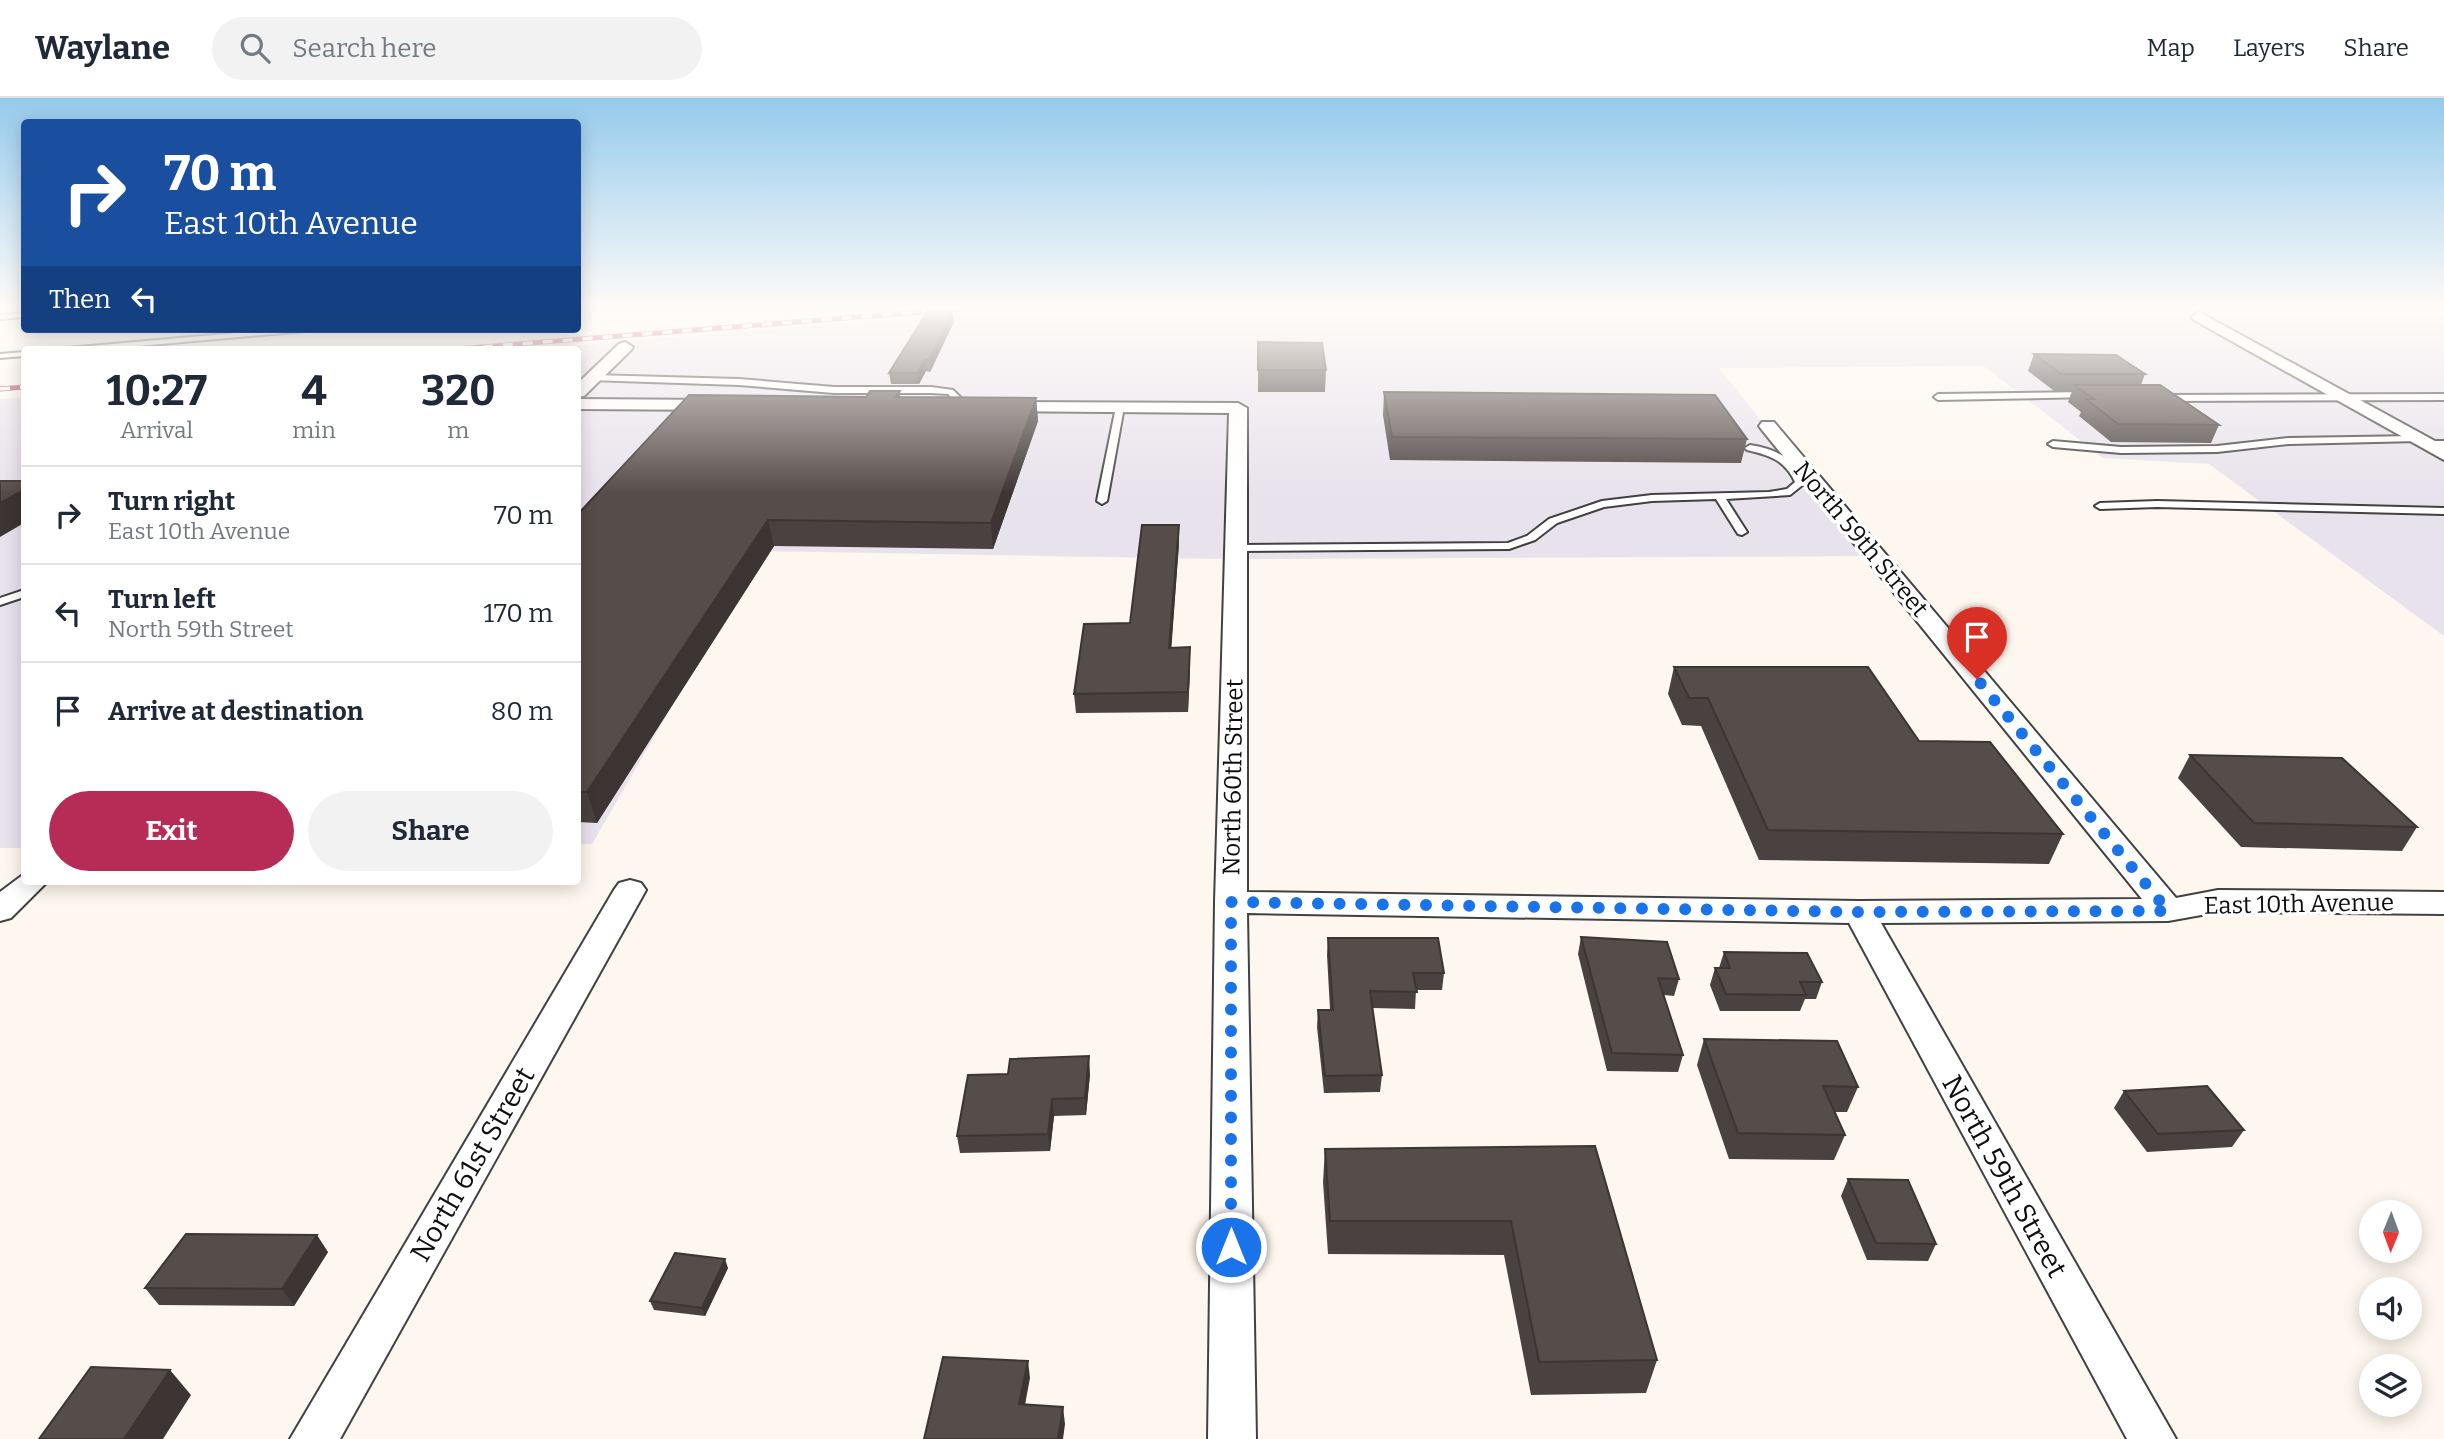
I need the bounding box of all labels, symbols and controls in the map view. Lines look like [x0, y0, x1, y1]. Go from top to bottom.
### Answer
search box [212, 17, 702, 80]
text: Waylane [35, 28, 170, 68]
icon: search [236, 29, 274, 67]
text: Search here [292, 33, 437, 64]
text: Map [2147, 34, 2195, 62]
text: Layers [2233, 34, 2305, 62]
text: Share [2343, 34, 2409, 62]
text: 70 m [164, 144, 276, 203]
icon: right [49, 147, 140, 238]
text: East 10th Avenue [164, 204, 418, 242]
icon: left [125, 280, 163, 318]
text: Then [49, 284, 111, 315]
text: 10:27 [106, 366, 207, 416]
text: 4 [301, 366, 327, 416]
text: 320 [421, 366, 496, 416]
text: Arrival [120, 416, 193, 444]
text: min [292, 416, 336, 444]
text: m [447, 416, 469, 444]
street label: North 59th Street [1788, 456, 1934, 622]
text: Turn right [108, 486, 235, 517]
icon: right [49, 496, 87, 534]
text: 70 m [494, 500, 553, 531]
text: East 10th Avenue [108, 517, 290, 545]
text: Turn left [108, 584, 216, 615]
icon: left [49, 594, 87, 632]
text: 170 m [483, 598, 553, 629]
pin [1947, 607, 2007, 679]
text: North 59th Street [108, 615, 294, 643]
icon: arrive [1958, 618, 1996, 656]
street label: North 60th Street [1217, 678, 1249, 876]
icon: arrive [49, 692, 87, 730]
text: Arrive at destination [108, 696, 363, 727]
text: 80 m [491, 696, 553, 727]
button: Exit [49, 791, 294, 871]
button: Share [308, 791, 553, 871]
street label: East 10th Avenue [2204, 888, 2394, 920]
street label: North 61st Street [403, 1061, 541, 1267]
street label: North 59th Street [1935, 1069, 2074, 1283]
north arrow [2359, 1200, 2422, 1264]
map controls [2359, 1200, 2422, 1417]
position arrow [1194, 1210, 1268, 1284]
button: sound [2359, 1277, 2422, 1340]
button: layers [2359, 1354, 2422, 1417]

